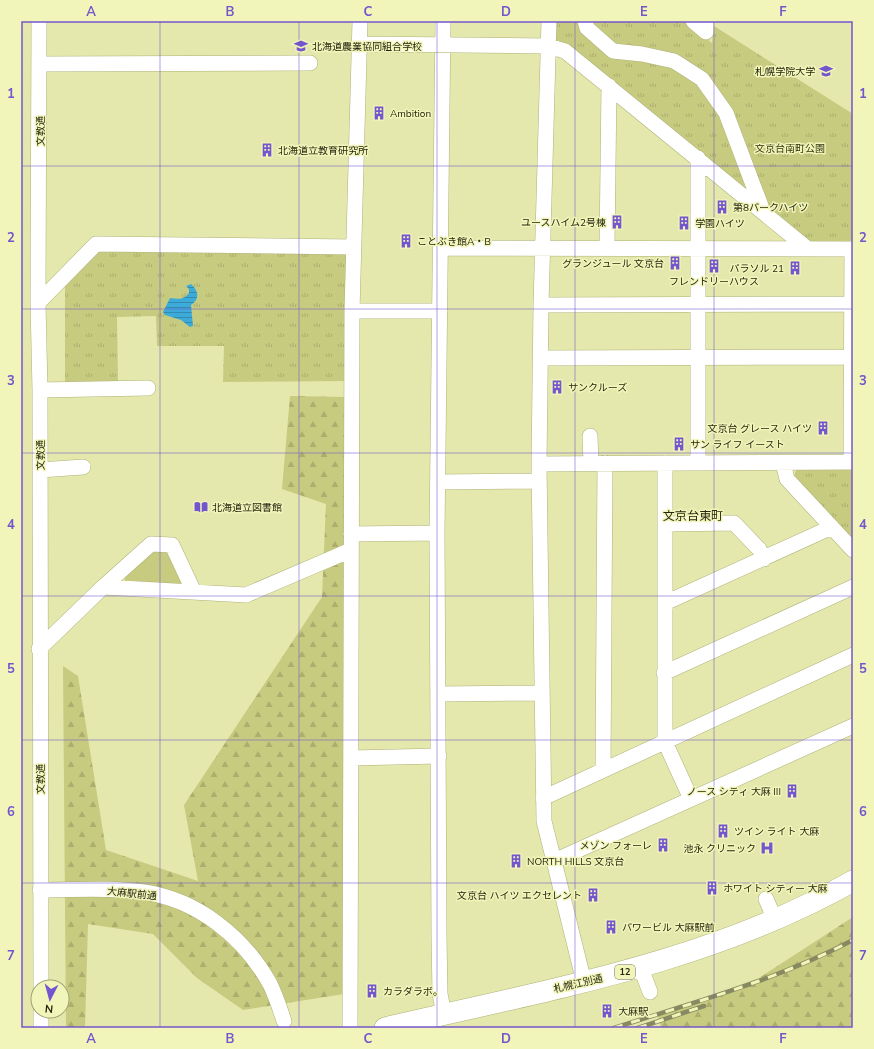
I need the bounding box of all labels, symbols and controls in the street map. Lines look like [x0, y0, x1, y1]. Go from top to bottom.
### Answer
text: A [86, 3, 96, 21]
text: B [226, 3, 235, 21]
text: C [364, 3, 373, 21]
text: D [501, 3, 511, 21]
text: E [640, 3, 648, 21]
text: F [779, 3, 787, 21]
school or university icon: 北海道農業協同組合学校 [293, 38, 309, 54]
place label: 北海道農業協同組合学校 [312, 40, 422, 54]
school or university icon: 札幌学院大学 [818, 63, 834, 79]
place label: 札幌学院大学 [755, 65, 815, 79]
text: 1 [7, 85, 15, 103]
text: 1 [859, 85, 867, 103]
building icon: Ambition [371, 105, 387, 121]
place label: Ambition [390, 107, 431, 121]
street label: 文教通 [34, 116, 48, 146]
building icon: 北海道立教育研究所 [259, 142, 275, 158]
park label: 文京台南町公園 [755, 142, 825, 156]
place label: 北海道立教育研究所 [278, 144, 368, 158]
building icon: 第8パークハイツ [714, 199, 730, 215]
place label: 第8パークハイツ [733, 201, 808, 215]
building icon: ユースハイム2号棟 [609, 214, 625, 230]
building icon: 学園ハイツ [676, 215, 692, 231]
place label: ユースハイム2号棟 [521, 216, 606, 230]
place label: 学園ハイツ [695, 217, 745, 231]
text: 2 [7, 229, 15, 247]
text: 2 [859, 229, 867, 247]
building icon: ことぶき館A・B [398, 233, 414, 249]
place label: ことぶき館A・B [417, 235, 491, 249]
building icon: グランジュール 文京台 [667, 255, 683, 271]
place label: グランジュール 文京台 [562, 257, 664, 271]
building icon: フレンドリーハウス [706, 258, 722, 274]
building icon: パラソル 21 [787, 260, 803, 276]
place label: パラソル 21 [729, 262, 784, 276]
place label: フレンドリーハウス [669, 275, 759, 289]
text: 3 [7, 372, 15, 390]
text: 3 [859, 372, 867, 390]
building icon: サンクルーズ [549, 379, 565, 395]
place label: サンクルーズ [568, 381, 627, 395]
building icon: 文京台 グレース ハイツ [815, 420, 831, 436]
place label: 文京台 グレース ハイツ [708, 422, 812, 436]
building icon: サン ライフ イースト [671, 436, 687, 452]
place label: サン ライフ イースト [690, 438, 785, 452]
street label: 文教通 [34, 440, 48, 470]
library icon: 北海道立図書館 [193, 499, 209, 515]
place label: 北海道立図書館 [212, 501, 282, 515]
district label: 文京台東町 [663, 508, 723, 524]
text: 4 [7, 516, 15, 534]
text: 4 [859, 516, 867, 534]
text: 5 [7, 660, 15, 678]
text: 5 [859, 660, 867, 678]
street label: 文教通 [34, 764, 48, 794]
building icon: ノース シティ 大麻 III [784, 783, 800, 799]
place label: ノース シティ 大麻 III [687, 785, 781, 799]
text: 6 [7, 803, 15, 821]
text: 6 [859, 803, 867, 821]
building icon: ツイン ライト 大麻 [715, 823, 731, 839]
place label: ツイン ライト 大麻 [734, 825, 819, 839]
building icon: メゾン フォーレ [655, 837, 671, 853]
place label: メゾン フォーレ [579, 839, 652, 853]
hospital icon: 池永 クリニック [759, 840, 775, 856]
place label: 池永 クリニック [683, 842, 756, 856]
building icon: NORTH HILLS 文京台 [508, 853, 524, 869]
place label: NORTH HILLS 文京台 [527, 855, 624, 869]
building icon: ホワイト シティー 大麻 [704, 880, 720, 896]
place label: ホワイト シティー 大麻 [723, 882, 828, 896]
street label: 大麻駅前通 [106, 884, 157, 904]
building icon: 文京台 ハイツ エクセレント [585, 887, 601, 903]
place label: 文京台 ハイツ エクセレント [457, 889, 582, 903]
building icon: パワービル 大麻駅前 [603, 919, 619, 935]
place label: パワービル 大麻駅前 [622, 921, 715, 935]
text: 7 [7, 947, 15, 965]
text: 7 [859, 947, 867, 965]
road number: 12 [615, 965, 635, 979]
street label: 札幌江別通 [552, 972, 604, 996]
north arrow [30, 979, 70, 1019]
building icon: カラダラボ。 [364, 983, 380, 999]
place label: カラダラボ。 [383, 985, 443, 999]
text: N [44, 1001, 54, 1016]
building icon: 大麻駅 [599, 1003, 615, 1019]
place label: 大麻駅 [618, 1005, 649, 1019]
text: A [86, 1030, 96, 1048]
text: B [226, 1030, 235, 1048]
text: C [364, 1030, 373, 1048]
text: D [501, 1030, 511, 1048]
text: E [640, 1030, 648, 1048]
text: F [779, 1030, 787, 1048]

